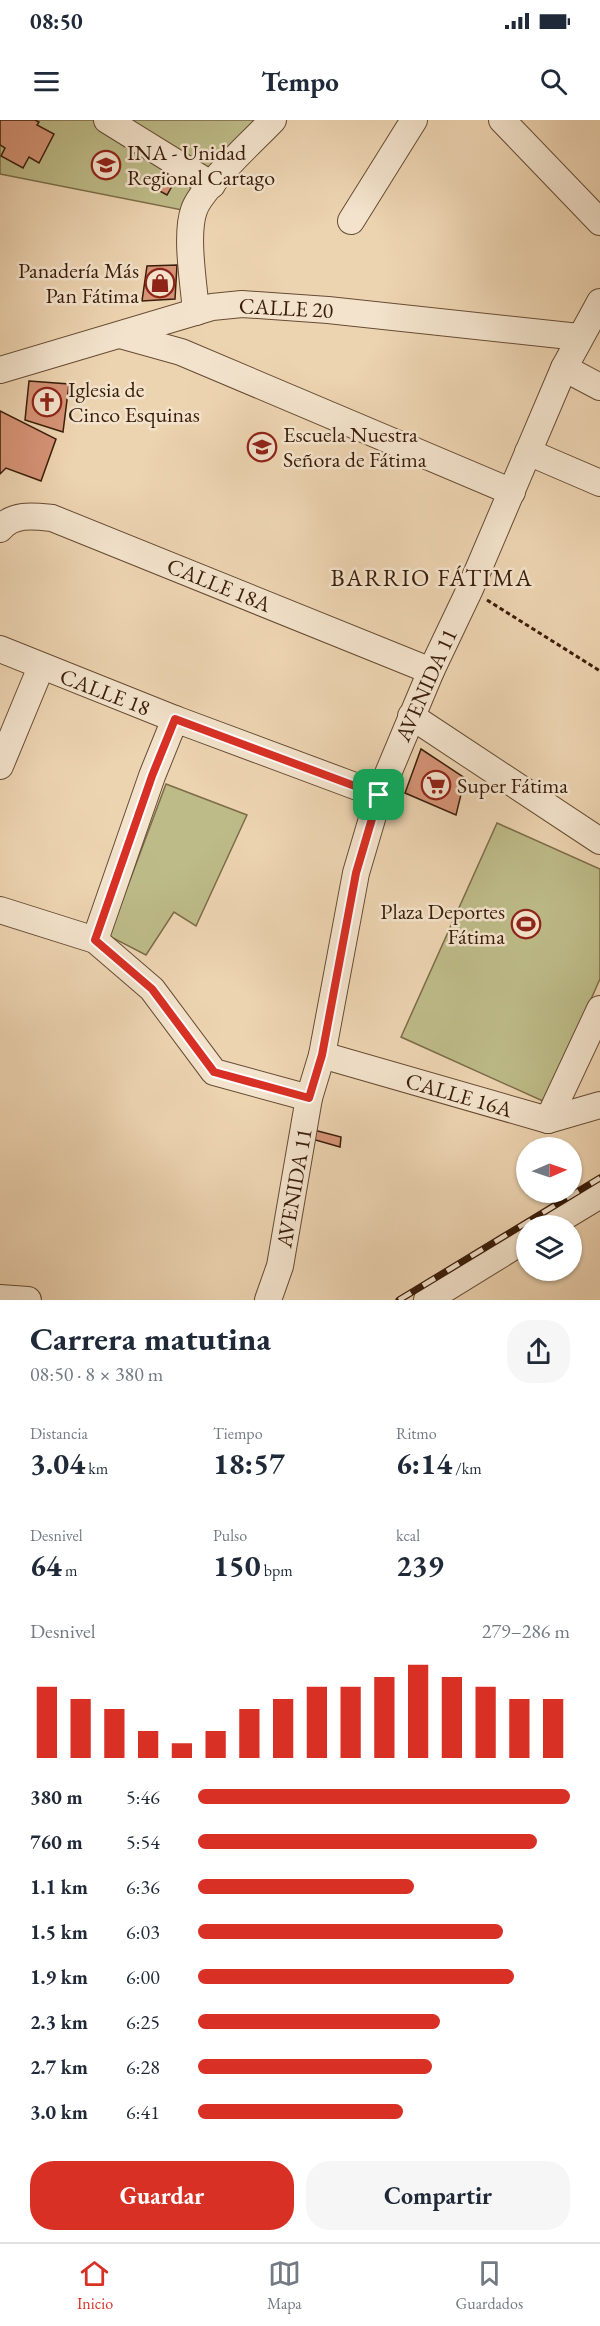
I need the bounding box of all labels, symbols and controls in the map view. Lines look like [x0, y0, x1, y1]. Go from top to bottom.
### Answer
text: 08:50 [30, 7, 83, 36]
text: Tempo [261, 64, 339, 99]
icon: menu [30, 65, 63, 98]
icon: search [537, 65, 570, 98]
place label: INA - Unidad Regional Cartago [127, 138, 275, 192]
school or university icon: INA - Unidad Regional Cartago [90, 149, 122, 181]
place label: Panadería Más Pan Fátima [18, 256, 139, 310]
shop icon: Panadería Más Pan Fátima [144, 267, 176, 299]
street label: CALLE 20 [238, 291, 334, 325]
place label: Iglesia de Cinco Esquinas [68, 375, 200, 429]
church icon: Iglesia de Cinco Esquinas [31, 386, 63, 418]
place label: Escuela Nuestra Señora de Fátima [283, 420, 427, 474]
school or university icon: Escuela Nuestra Señora de Fátima [246, 431, 278, 463]
street label: CALLE 18A [163, 551, 276, 619]
district label: BARRIO FÁTIMA [331, 562, 533, 593]
street label: AVENIDA 11 [388, 624, 464, 747]
street label: CALLE 18 [56, 662, 154, 722]
pin [353, 769, 404, 820]
supermarket icon: Super Fátima [420, 769, 452, 801]
place label: Super Fátima [457, 771, 568, 800]
icon: arrive [362, 778, 395, 811]
place label: Plaza Deportes Fátima [380, 897, 505, 951]
sports icon: Plaza Deportes Fátima [510, 908, 542, 940]
street label: CALLE 16A [402, 1066, 516, 1124]
street label: AVENIDA 11 [269, 1126, 319, 1251]
north arrow [516, 1137, 582, 1203]
map controls [516, 1137, 582, 1281]
button: layers [516, 1215, 582, 1281]
text: Carrera matutina [30, 1317, 271, 1360]
button: share [507, 1320, 570, 1383]
text: 08:50 · 8 × 380 m [30, 1361, 163, 1387]
text: Distancia [30, 1423, 88, 1444]
text: Tiempo [213, 1423, 263, 1444]
text: Ritmo [396, 1423, 437, 1444]
text: 3.04 [30, 1444, 85, 1483]
text: 18:57 [213, 1444, 285, 1483]
text: 6:14 [396, 1444, 452, 1483]
text: km [85, 1458, 108, 1479]
text: /km [452, 1458, 482, 1479]
text: Desnivel [30, 1525, 83, 1546]
text: Pulso [213, 1525, 247, 1546]
text: kcal [396, 1525, 420, 1546]
text: 64 [30, 1546, 62, 1585]
text: 150 [213, 1546, 261, 1585]
text: 239 [396, 1546, 444, 1585]
text: m [62, 1560, 77, 1581]
text: bpm [261, 1560, 293, 1581]
text: Desnivel [30, 1618, 96, 1644]
text: 279–286 m [482, 1618, 570, 1644]
text: 380 m [30, 1784, 83, 1810]
text: 5:46 [126, 1784, 160, 1810]
text: 760 m [30, 1829, 83, 1855]
text: 5:54 [126, 1829, 160, 1855]
text: 1.1 km [30, 1874, 88, 1900]
text: 6:36 [126, 1874, 160, 1900]
text: 1.5 km [30, 1919, 88, 1945]
text: 6:03 [126, 1919, 160, 1945]
text: 1.9 km [30, 1964, 88, 1990]
text: 6:00 [126, 1964, 160, 1990]
text: 2.3 km [30, 2009, 88, 2035]
text: 6:25 [126, 2009, 160, 2035]
text: 2.7 km [30, 2054, 88, 2080]
text: 6:28 [126, 2054, 160, 2080]
text: 3.0 km [30, 2099, 88, 2125]
text: 6:41 [126, 2099, 160, 2125]
button: Guardar [30, 2161, 294, 2230]
button: Compartir [306, 2161, 570, 2230]
tab: Inicio [77, 2257, 113, 2314]
tab: Mapa [267, 2257, 302, 2314]
tab: Guardados [456, 2257, 523, 2314]

